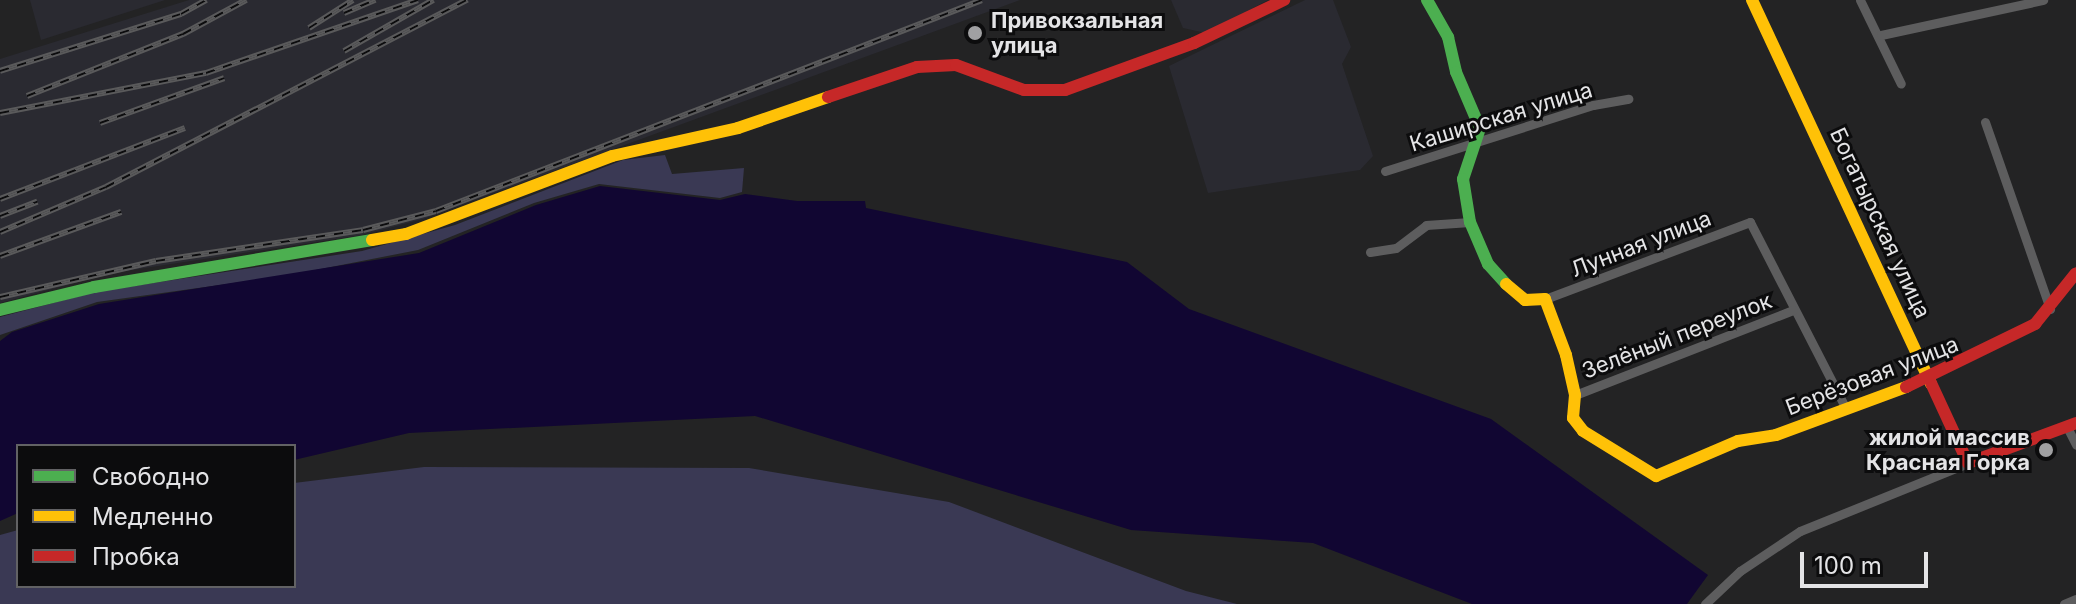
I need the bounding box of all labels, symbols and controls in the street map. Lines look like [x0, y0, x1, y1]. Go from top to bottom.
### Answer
place label: Привокзальная улица [991, 7, 1163, 58]
marker: Привокзальная улица [966, 24, 984, 42]
street label: Каширская улица [1407, 77, 1595, 157]
street label: Богатырская улица [1824, 123, 1936, 323]
street label: Лунная улица [1567, 205, 1715, 283]
street label: Зелёный переулок [1578, 288, 1776, 384]
street label: Берёзовая улица [1782, 331, 1962, 421]
place label: жилой массив Красная Горка [1866, 424, 2030, 476]
marker: жилой массив Красная Горка [2037, 441, 2055, 459]
legend [16, 444, 296, 588]
text: Свободно [92, 462, 210, 491]
text: Медленно [92, 502, 213, 531]
scale bar [1804, 536, 1932, 586]
text: Пробка [92, 542, 180, 571]
text: 100 m [1814, 551, 1882, 580]

